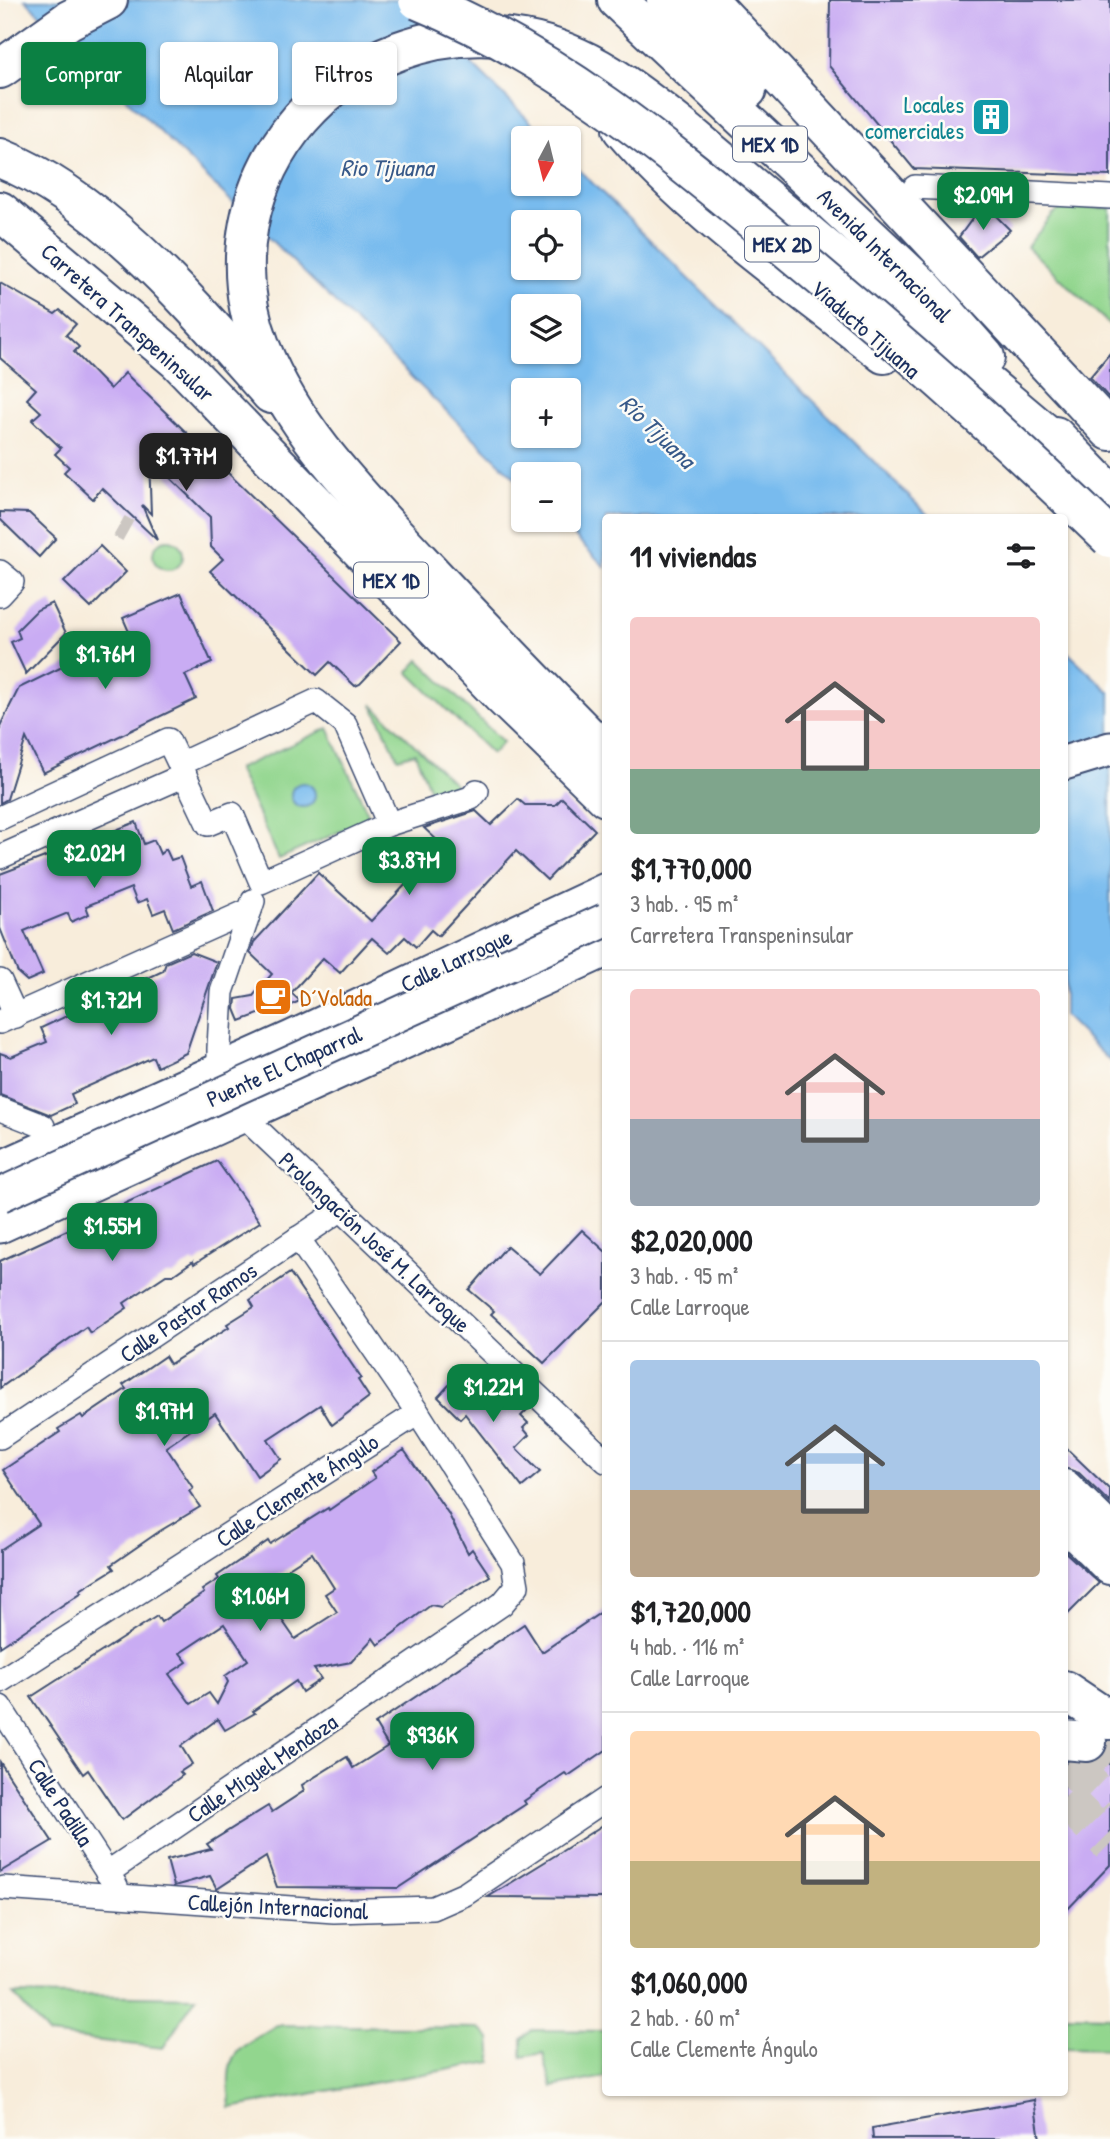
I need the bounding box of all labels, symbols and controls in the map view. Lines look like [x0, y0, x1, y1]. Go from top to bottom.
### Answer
chip: Comprar [21, 42, 146, 105]
chip: Alquilar [160, 42, 278, 105]
chip: Filtros [292, 42, 397, 105]
place label: Locales comerciales [865, 89, 964, 146]
building icon: Locales comerciales [970, 96, 1012, 138]
north arrow [511, 126, 581, 196]
map controls [511, 126, 581, 532]
road number: MEX 1D [733, 127, 807, 162]
water label: Rio Tijuana [341, 151, 436, 183]
pin: $2.09M [926, 173, 1040, 232]
text: $2.09M [953, 179, 1013, 210]
street label: Avenida Internacional [811, 181, 960, 330]
button: locate [511, 210, 581, 280]
road number: MEX 2D [745, 226, 819, 262]
street label: Carretera Transpeninsular [35, 236, 222, 408]
street label: Viaducto Tijuana [805, 273, 927, 385]
button: layers [511, 294, 581, 364]
button: + [511, 378, 581, 448]
water label: Río Tijuana [613, 387, 704, 477]
pin: $1.77M [129, 434, 243, 493]
text: $1.77M [155, 440, 217, 471]
button: − [511, 462, 581, 532]
text: 11 viviendas [630, 536, 757, 576]
icon: filters [1002, 537, 1040, 575]
road number: MEX 1D [354, 562, 428, 598]
pin: $1.76M [48, 632, 162, 691]
text: $1.76M [75, 638, 135, 669]
icon: home [772, 663, 898, 789]
pin: $2.02M [37, 830, 151, 890]
text: $2.02M [63, 837, 125, 868]
pin: $3.87M [352, 838, 466, 897]
text: $3.87M [378, 844, 440, 875]
text: $1,770,000 [630, 848, 752, 888]
text: 3 hab. · 95 m² [630, 888, 738, 919]
text: Carretera Transpeninsular [630, 919, 854, 950]
street label: Calle Larroque [395, 921, 517, 999]
cafe icon: D´Volada [252, 976, 294, 1018]
pin: $1.72M [54, 978, 168, 1037]
place label: D´Volada [300, 982, 372, 1013]
text: $1.72M [81, 984, 141, 1015]
street label: Puente El Chaparral [202, 1018, 367, 1114]
icon: home [772, 1035, 898, 1161]
street label: Prolongación José M. Larroque [272, 1145, 478, 1339]
pin: $1.55M [55, 1204, 169, 1263]
text: $1.55M [83, 1210, 141, 1241]
text: $2,020,000 [630, 1220, 753, 1260]
street label: Calle Pastor Ramos [113, 1254, 263, 1369]
text: 3 hab. · 95 m² [630, 1260, 738, 1291]
text: Calle Larroque [630, 1291, 750, 1322]
pin: $1.22M [436, 1364, 550, 1424]
text: $1.22M [463, 1371, 523, 1402]
pin: $1.97M [107, 1388, 221, 1448]
text: $1.97M [135, 1395, 193, 1426]
icon: home [772, 1406, 898, 1532]
street label: Calle Clemente Ángulo [210, 1426, 384, 1554]
pin: $1.06M [203, 1574, 317, 1633]
text: $1.06M [231, 1580, 289, 1611]
text: $1,720,000 [630, 1591, 751, 1631]
text: 4 hab. · 116 m² [630, 1631, 744, 1662]
text: Calle Larroque [630, 1662, 750, 1693]
street label: Calle Miguel Mendoza [181, 1706, 343, 1830]
pin: $936K [383, 1712, 481, 1772]
text: $936K [406, 1719, 458, 1750]
street label: Calle Padilla [21, 1752, 101, 1852]
icon: home [772, 1777, 898, 1903]
street label: Callejón Internacional [187, 1886, 370, 1926]
text: $1,060,000 [630, 1962, 747, 2002]
text: 2 hab. · 60 m² [630, 2002, 740, 2033]
text: Calle Clemente Ángulo [630, 2033, 818, 2064]

